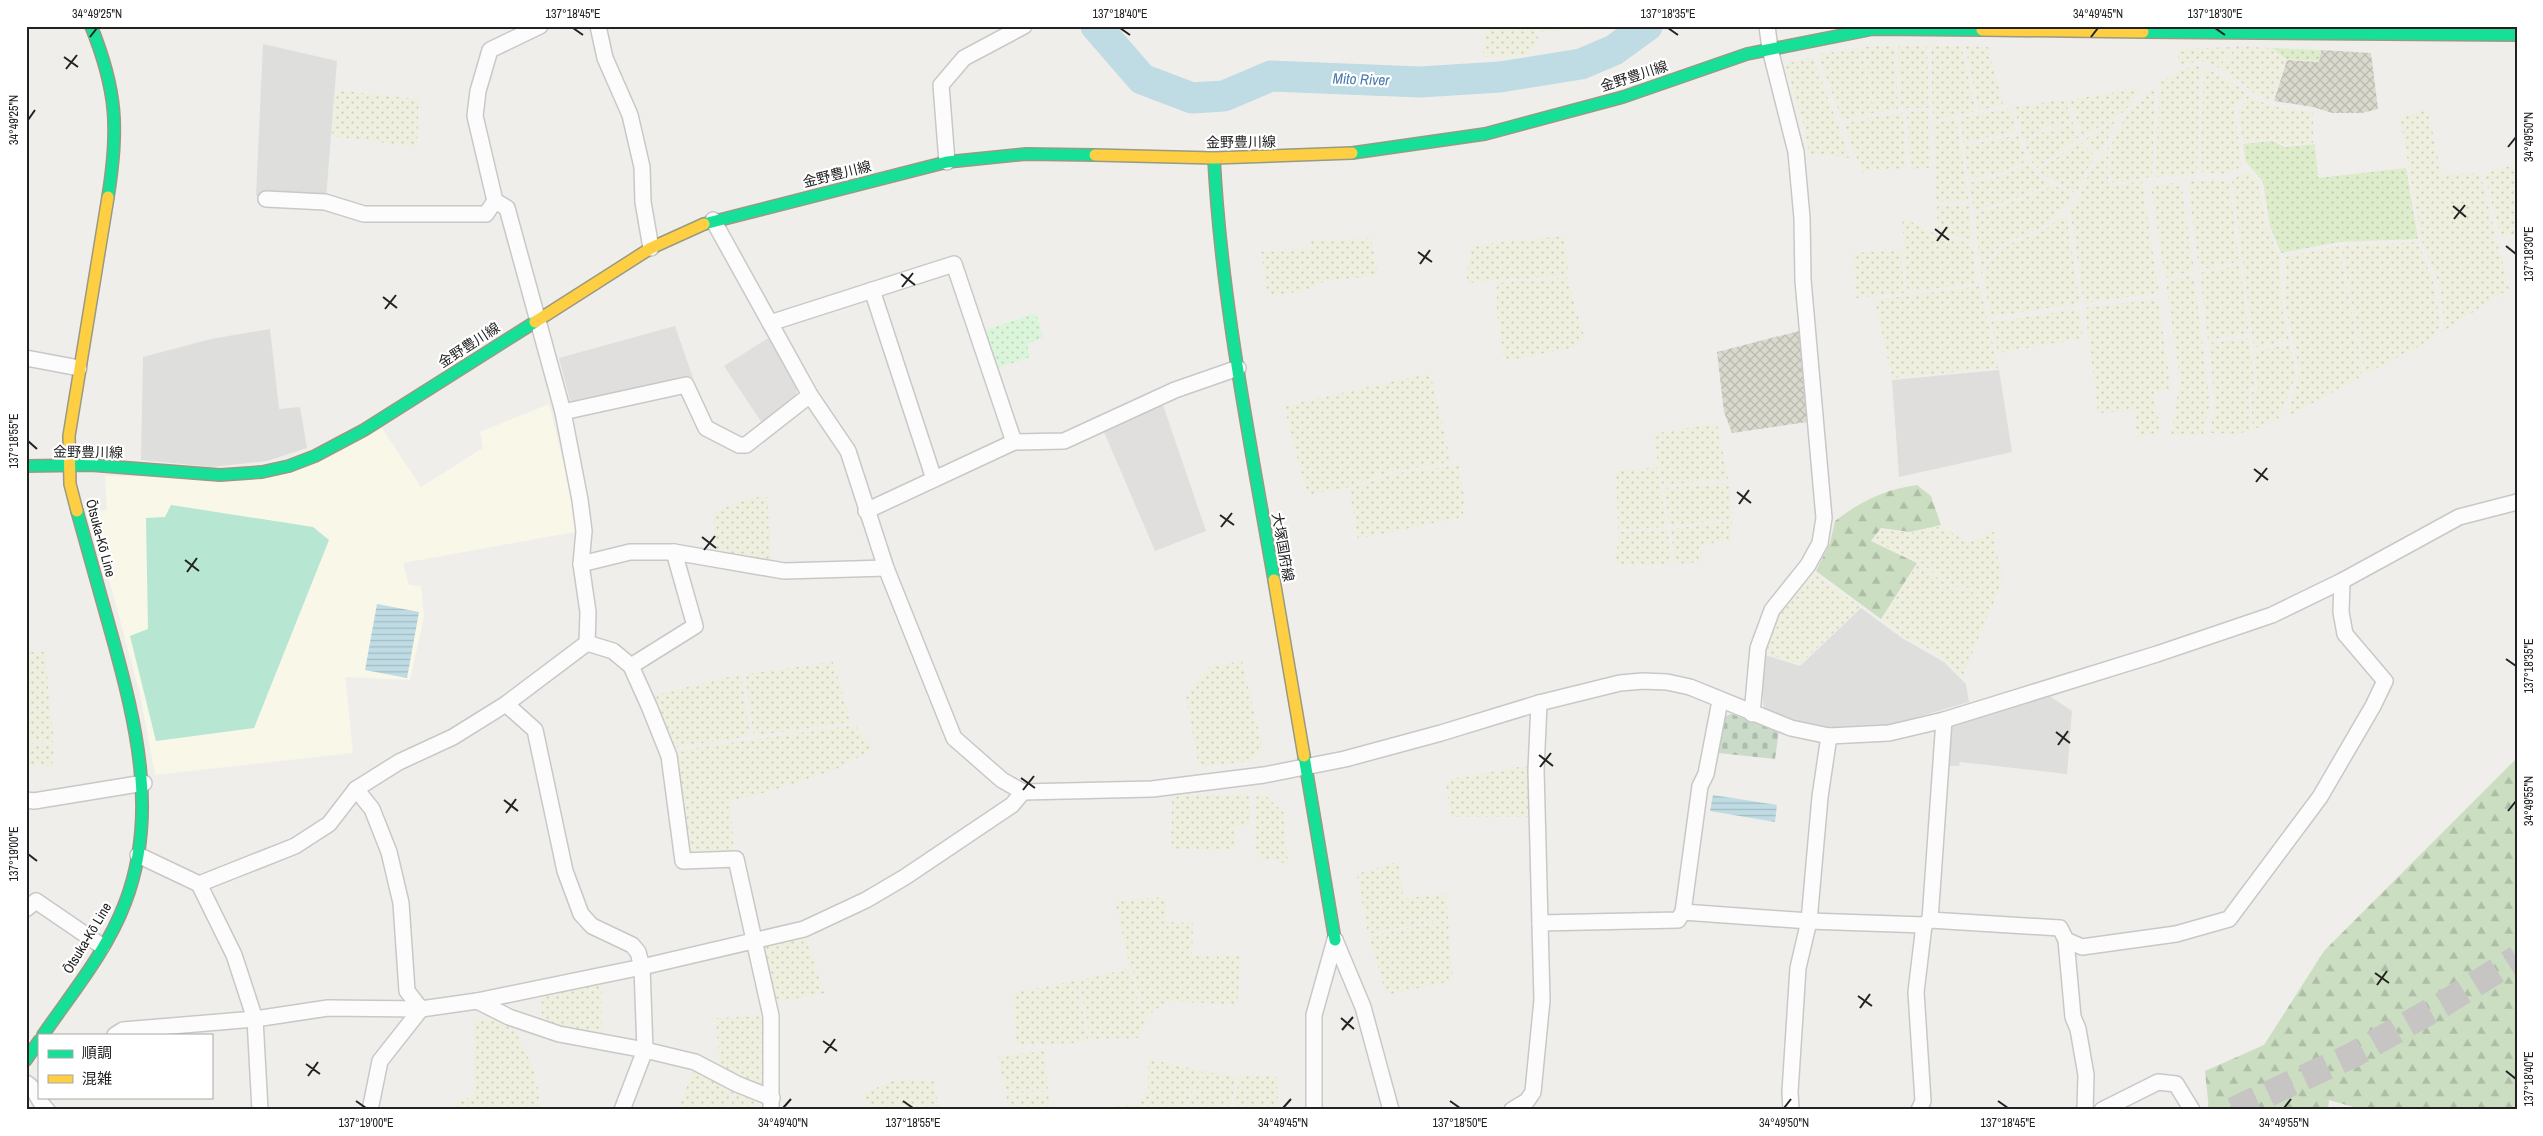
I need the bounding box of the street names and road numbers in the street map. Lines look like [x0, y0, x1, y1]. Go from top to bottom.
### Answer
street label: 金野豊川線 [1598, 57, 1670, 95]
street label: 金野豊川線 [1206, 132, 1276, 152]
street label: 金野豊川線 [801, 157, 873, 191]
street label: 金野豊川線 [435, 318, 503, 372]
street label: 金野豊川線 [53, 442, 123, 462]
street label: Ōtsuka-Kō Line [82, 497, 120, 579]
street label: 大塚国府線 [1268, 511, 1298, 583]
street label: Ōtsuka-Kō Line [59, 899, 115, 977]

